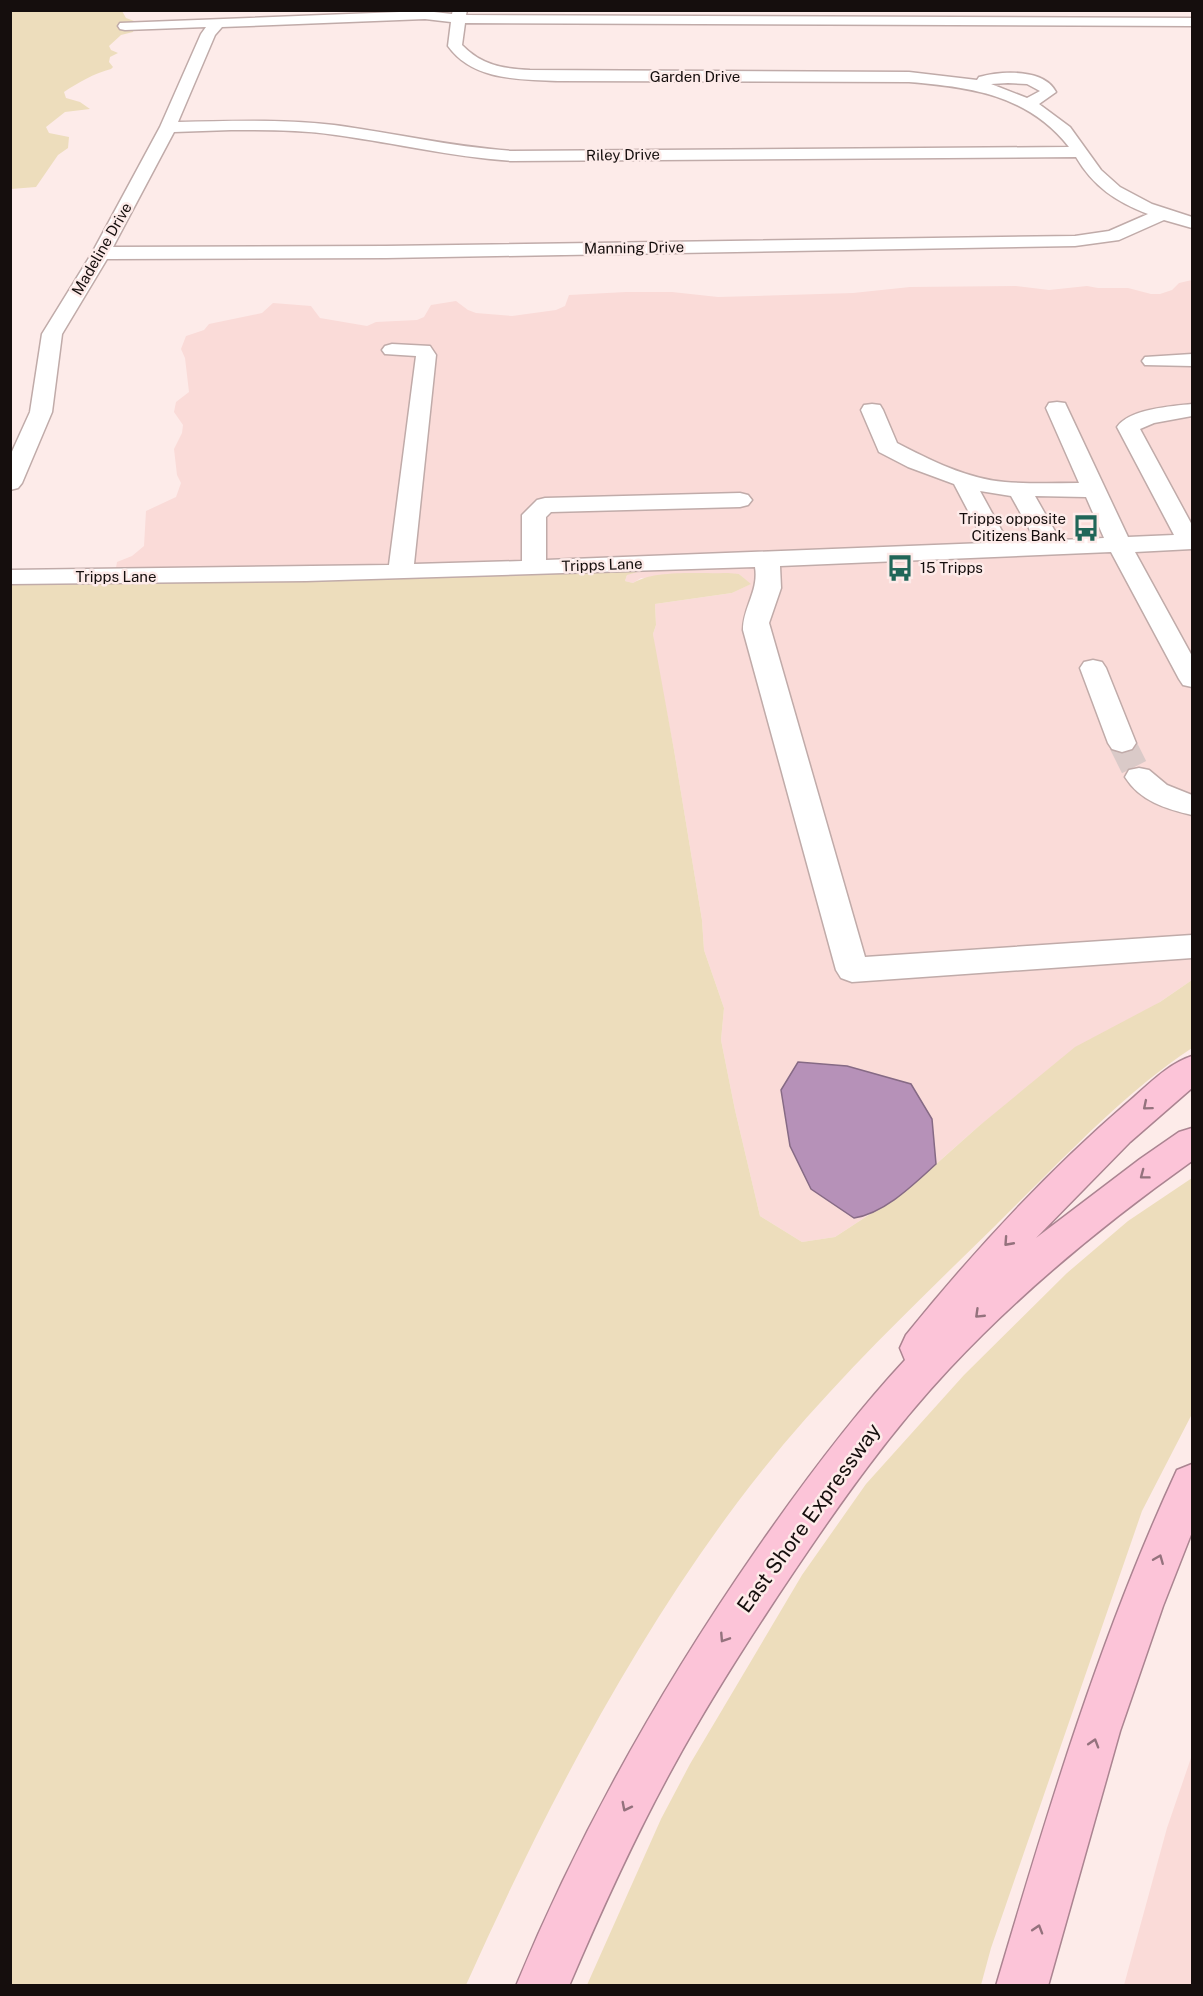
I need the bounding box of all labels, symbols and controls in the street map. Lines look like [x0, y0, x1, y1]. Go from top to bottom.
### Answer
street label: Garden Drive [650, 68, 740, 85]
street label: Riley Drive [586, 145, 660, 164]
street label: Madeline Drive [68, 200, 135, 298]
street label: Manning Drive [584, 238, 684, 257]
place label: Tripps opposite Citizens Bank [959, 510, 1066, 544]
bus stop icon: Tripps opposite Citizens Bank [1071, 513, 1101, 543]
bus stop icon: 15 Tripps [885, 553, 915, 583]
street label: Tripps Lane [561, 555, 643, 574]
place label: 15 Tripps [920, 559, 983, 576]
street label: Tripps Lane [76, 568, 156, 585]
one-way arrow [1143, 1098, 1154, 1109]
one-way arrow [1140, 1168, 1151, 1179]
one-way arrow [1004, 1235, 1015, 1246]
one-way arrow [976, 1307, 986, 1318]
street label: East Shore Expressway [732, 1418, 886, 1617]
one-way arrow [1152, 1554, 1164, 1565]
one-way arrow [719, 1632, 731, 1642]
one-way arrow [1087, 1738, 1099, 1749]
one-way arrow [622, 1801, 634, 1812]
one-way arrow [1031, 1924, 1043, 1935]

